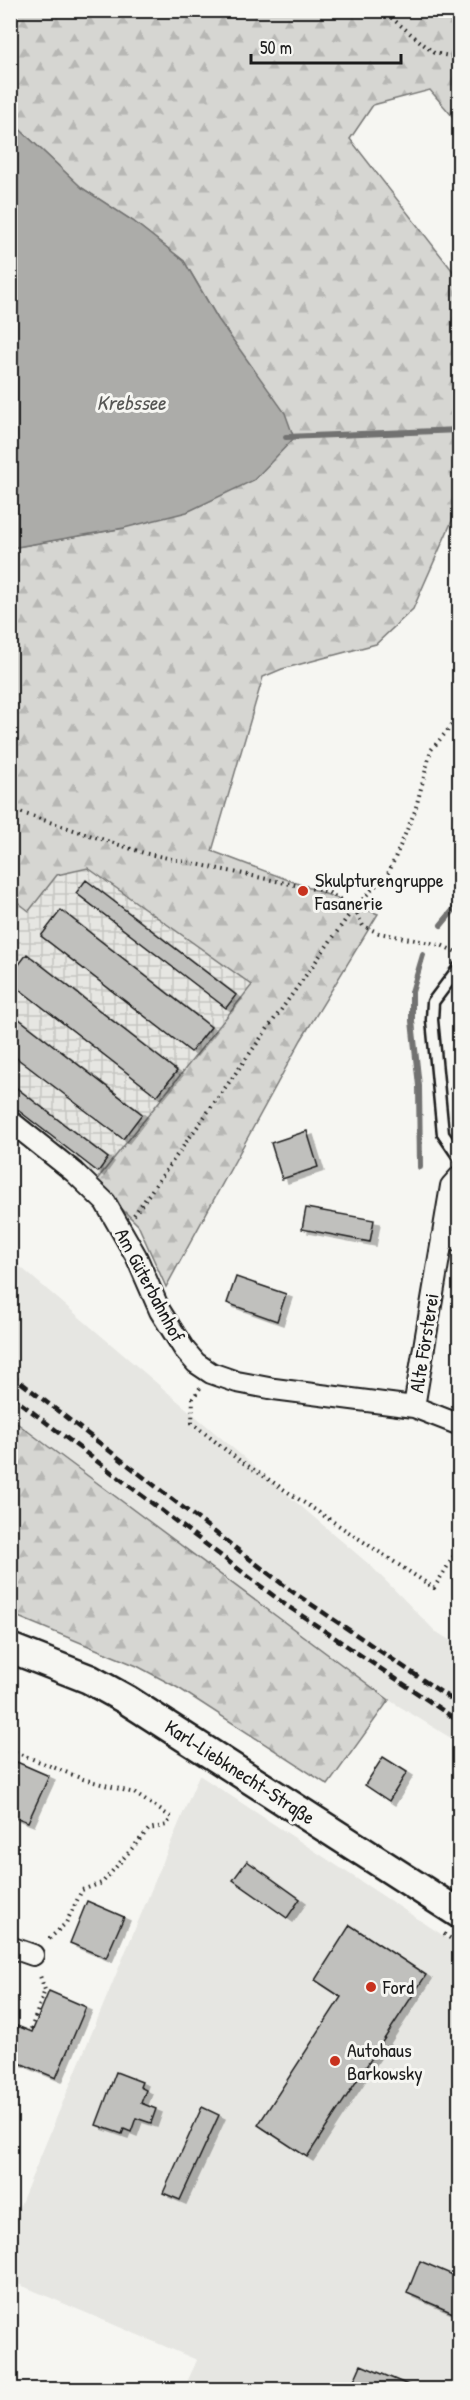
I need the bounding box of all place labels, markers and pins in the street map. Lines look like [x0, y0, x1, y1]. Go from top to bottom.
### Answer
place label: Skulpturengruppe Fasanerie [314, 866, 444, 916]
marker: Skulpturengruppe Fasanerie [296, 884, 310, 898]
place label: Ford [382, 1973, 414, 2000]
marker: Ford [364, 1980, 378, 1994]
place label: Autohaus Barkowsky [347, 2036, 423, 2086]
marker: Autohaus Barkowsky [328, 2054, 342, 2068]

